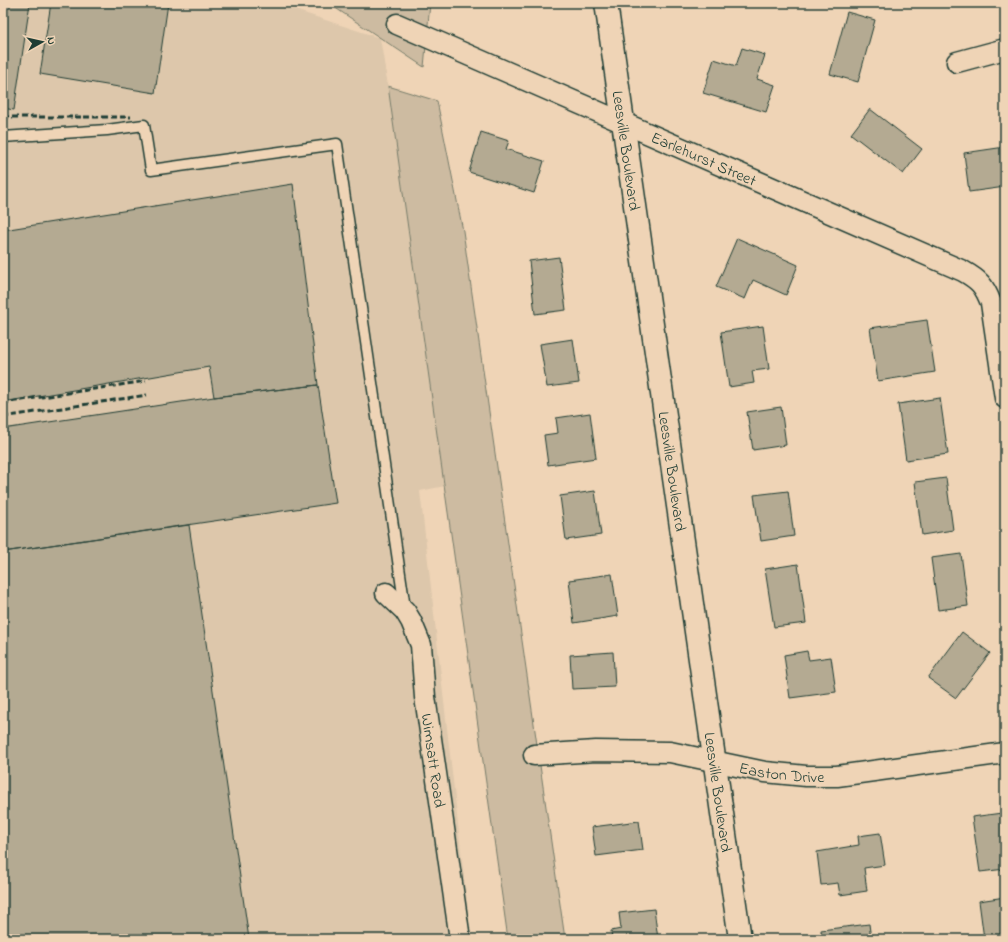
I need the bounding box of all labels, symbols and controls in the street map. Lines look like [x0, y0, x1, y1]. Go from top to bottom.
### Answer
north arrow [22, 22, 62, 62]
text: N [42, 36, 59, 46]
street label: Leesville Boulevard [605, 89, 646, 212]
street label: Earlehurst Street [647, 126, 760, 194]
street label: Leesville Boulevard [651, 410, 692, 533]
street label: Wimsatt Road [414, 712, 451, 809]
street label: Leesville Boulevard [697, 731, 737, 854]
street label: Easton Drive [737, 757, 825, 790]

